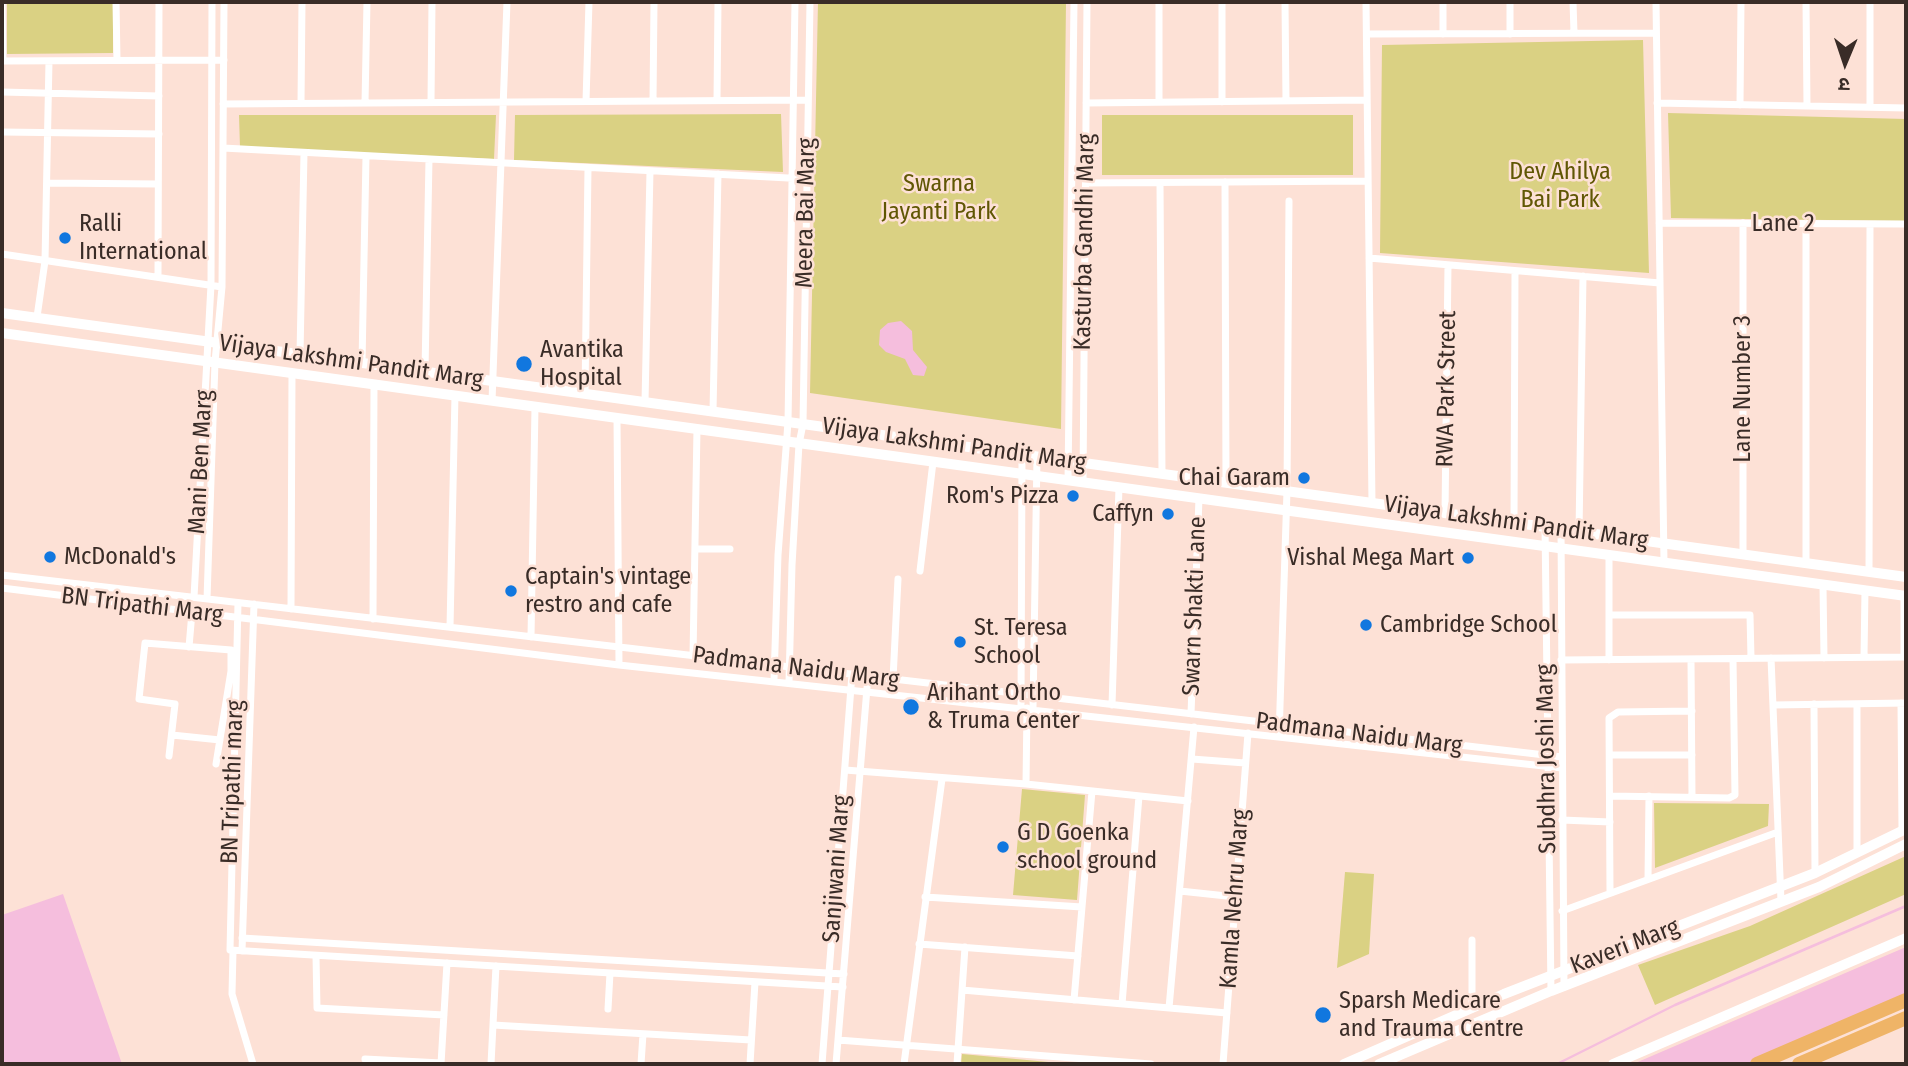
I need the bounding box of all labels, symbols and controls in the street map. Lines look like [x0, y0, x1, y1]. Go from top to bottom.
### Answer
north arrow [1810, 28, 1880, 98]
text: उ [1838, 73, 1850, 96]
street label: Kasturba Gandhi Marg [1069, 133, 1101, 351]
street label: Meera Bai Marg [790, 137, 822, 289]
park label: Dev Ahilya Bai Park [1509, 158, 1611, 214]
park label: Swarna Jayanti Park [882, 170, 996, 226]
place label: Ralli International [79, 210, 207, 266]
street label: Lane 2 [1752, 210, 1814, 238]
marker: Ralli International [57, 230, 73, 246]
street label: RWA Park Street [1431, 310, 1463, 468]
street label: Lane Number 3 [1729, 315, 1757, 463]
street label: Vijaya Lakshmi Pandit Marg [217, 329, 485, 395]
place label: Avantika Hospital [540, 336, 624, 392]
marker: Avantika Hospital [514, 354, 534, 374]
street label: Mani Ben Marg [183, 389, 219, 535]
street label: Vijaya Lakshmi Pandit Marg [820, 412, 1088, 478]
place label: Chai Garam [1179, 464, 1290, 492]
marker: Chai Garam [1296, 470, 1312, 486]
place label: Rom's Pizza [946, 482, 1059, 510]
marker: Rom's Pizza [1065, 488, 1081, 504]
street label: Vijaya Lakshmi Pandit Marg [1382, 490, 1650, 556]
place label: Caffyn [1092, 500, 1154, 528]
marker: Caffyn [1160, 506, 1176, 522]
street label: Swarn Shakti Lane [1177, 516, 1213, 696]
place label: McDonald's [64, 543, 176, 571]
place label: Vishal Mega Mart [1287, 544, 1454, 572]
marker: McDonald's [42, 549, 58, 565]
marker: Vishal Mega Mart [1460, 550, 1476, 566]
place label: Captain's vintage restro and cafe [525, 563, 691, 619]
street label: BN Tripathi Marg [59, 582, 225, 630]
marker: Captain's vintage restro and cafe [503, 583, 519, 599]
place label: Cambridge School [1380, 611, 1557, 639]
place label: St. Teresa School [974, 614, 1068, 670]
marker: Cambridge School [1358, 617, 1374, 633]
marker: St. Teresa School [952, 634, 968, 650]
street label: Padmana Naidu Marg [691, 641, 901, 695]
street label: Subdhra Joshi Marg [1531, 664, 1563, 854]
place label: Arihant Ortho & Truma Center [927, 679, 1080, 735]
marker: Arihant Ortho & Truma Center [901, 697, 921, 717]
street label: BN Tripathi marg [216, 699, 250, 865]
street label: Padmana Naidu Marg [1254, 707, 1464, 761]
street label: Sanjiwani Marg [817, 794, 857, 944]
street label: Kamla Nehru Marg [1214, 808, 1256, 990]
place label: G D Goenka school ground [1017, 819, 1157, 875]
marker: G D Goenka school ground [995, 839, 1011, 855]
street label: Kaveri Marg [1566, 913, 1684, 981]
place label: Sparsh Medicare and Trauma Centre [1339, 987, 1524, 1043]
marker: Sparsh Medicare and Trauma Centre [1313, 1005, 1333, 1025]

